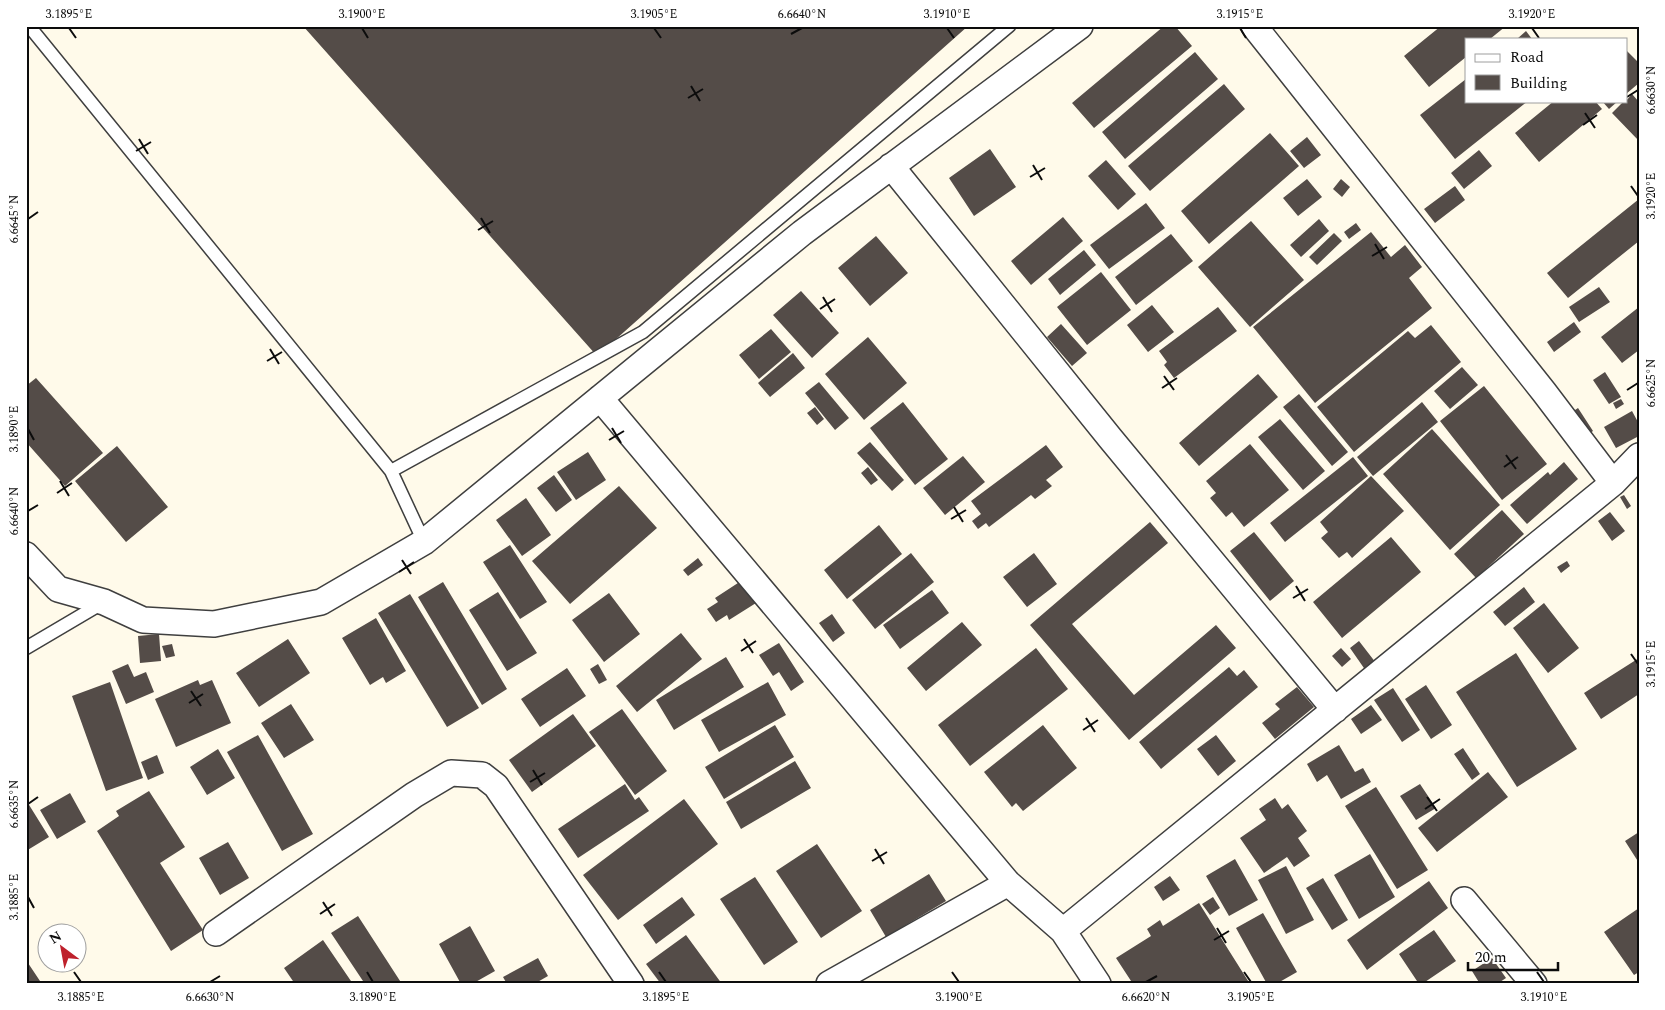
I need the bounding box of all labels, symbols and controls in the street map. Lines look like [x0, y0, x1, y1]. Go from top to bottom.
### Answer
text: 3.1895°E [46, 5, 92, 24]
text: 3.1900°E [339, 5, 385, 24]
text: 3.1905°E [631, 5, 677, 24]
text: 6.6640°N [778, 5, 826, 24]
text: 3.1910°E [924, 5, 970, 24]
text: 3.1915°E [1217, 5, 1263, 24]
text: 3.1920°E [1509, 5, 1555, 24]
legend [1465, 38, 1628, 102]
text: Road [1510, 46, 1544, 69]
text: 6.6630°N [1642, 66, 1661, 114]
text: Building [1510, 72, 1567, 95]
text: 3.1920°E [1642, 173, 1661, 219]
text: 6.6645°N [5, 195, 24, 243]
text: 6.6625°N [1642, 359, 1661, 407]
text: 3.1890°E [5, 406, 24, 452]
text: 6.6640°N [5, 487, 24, 535]
text: 3.1915°E [1642, 641, 1661, 687]
text: 6.6635°N [5, 780, 24, 828]
text: 3.1885°E [5, 874, 24, 920]
north arrow [38, 922, 88, 972]
text: N [45, 925, 66, 949]
scale bar [1468, 940, 1558, 972]
text: 20 m [1475, 946, 1507, 969]
text: 3.1885°E [58, 988, 104, 1007]
text: 6.6630°N [186, 988, 234, 1007]
text: 3.1890°E [350, 988, 396, 1007]
text: 3.1895°E [643, 988, 689, 1007]
text: 3.1900°E [936, 988, 982, 1007]
text: 6.6620°N [1122, 988, 1170, 1007]
text: 3.1905°E [1228, 988, 1274, 1007]
text: 3.1910°E [1521, 988, 1567, 1007]

